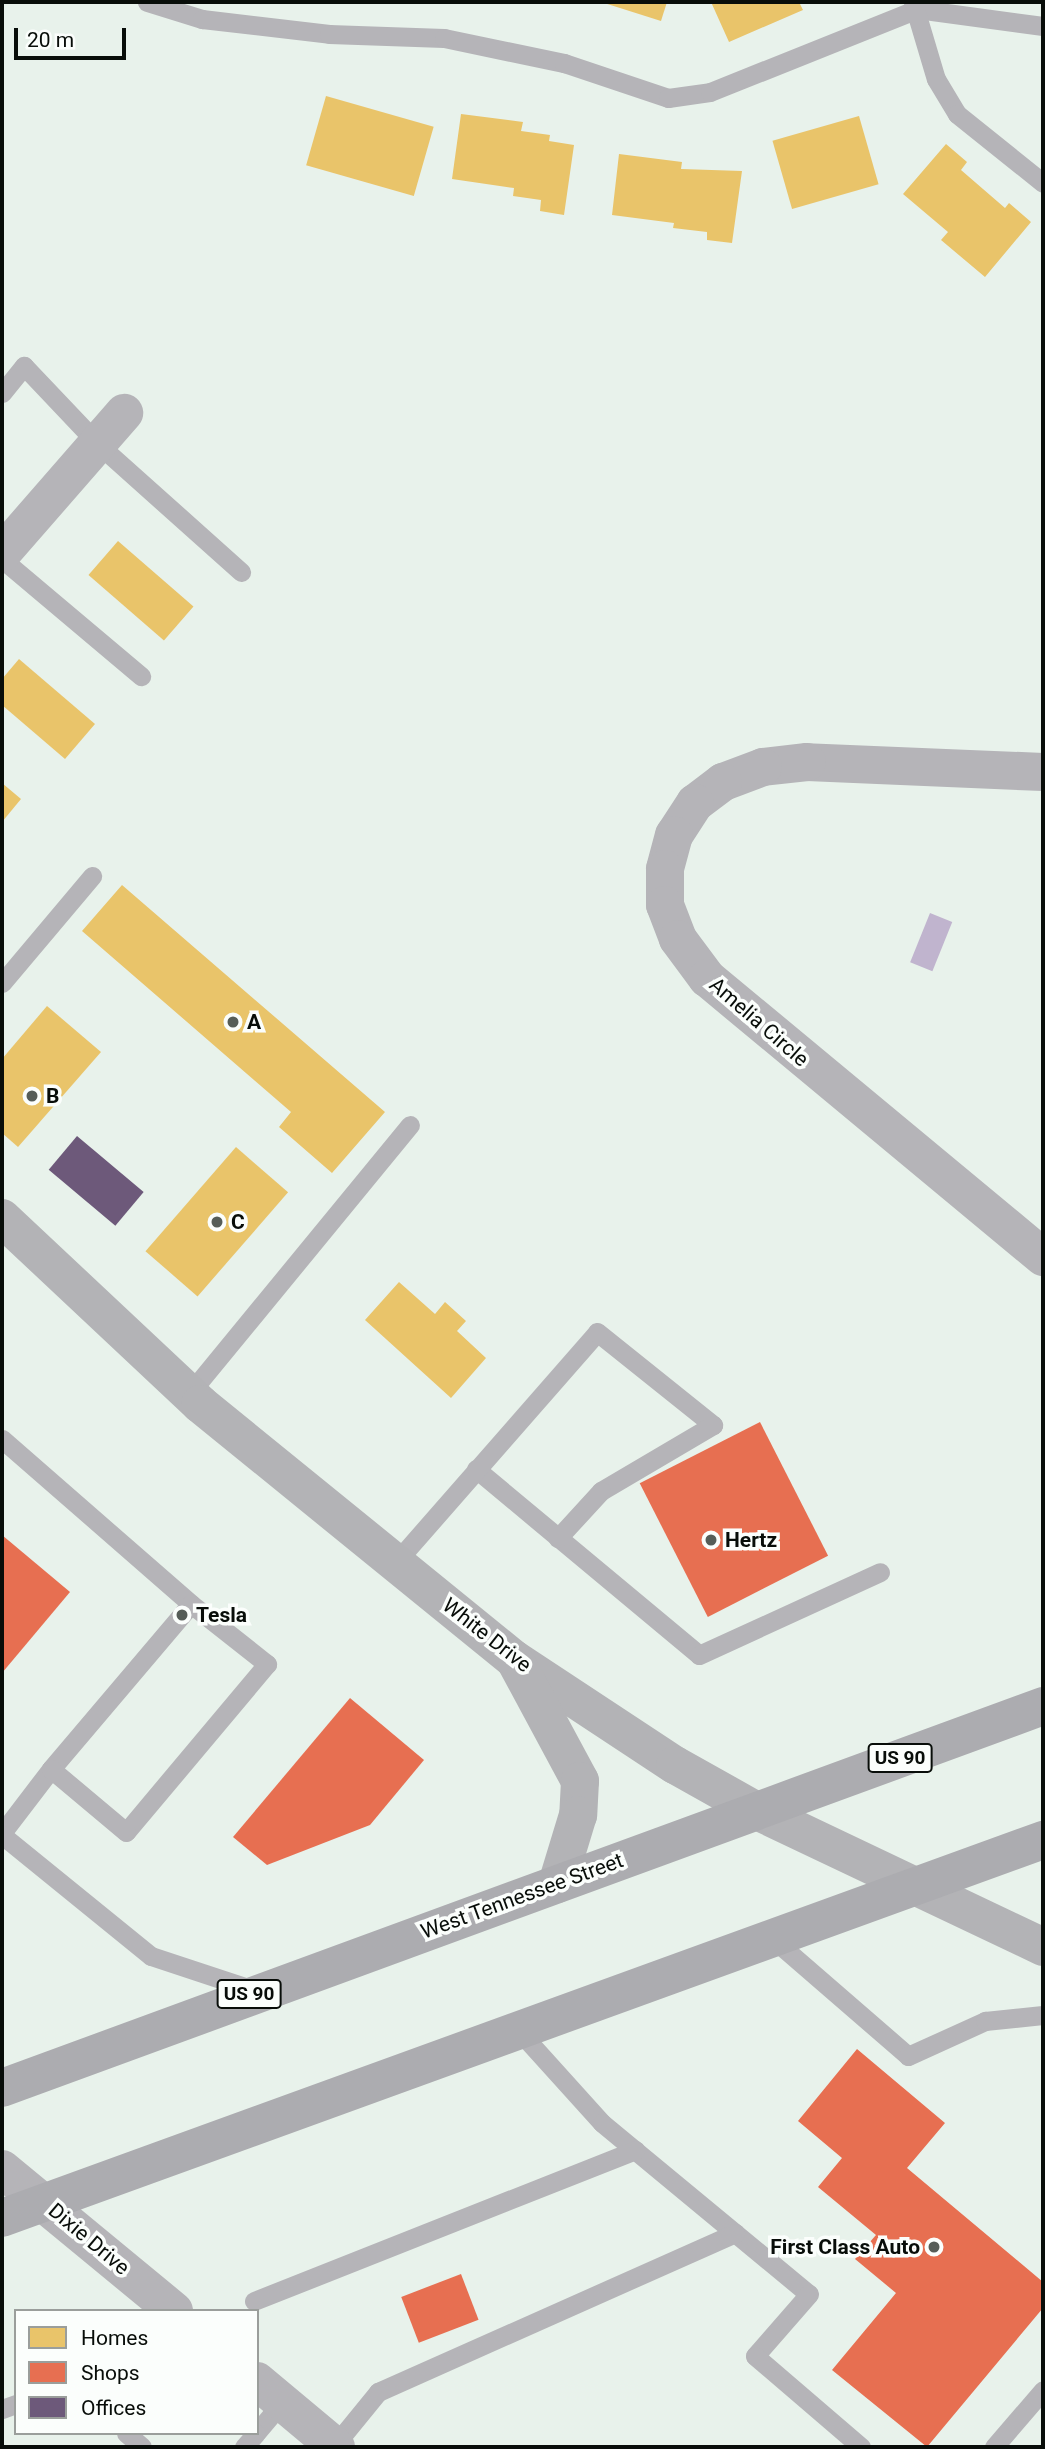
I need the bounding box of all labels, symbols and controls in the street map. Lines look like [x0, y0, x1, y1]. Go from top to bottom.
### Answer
scale bar [18, 14, 130, 58]
text: 20 m [27, 28, 74, 52]
street label: Amelia Circle [704, 972, 814, 1072]
place label: A [247, 1009, 261, 1035]
marker: A [225, 1014, 241, 1030]
place label: B [46, 1083, 59, 1109]
marker: B [24, 1088, 40, 1104]
place label: C [231, 1209, 245, 1235]
marker: C [209, 1214, 225, 1230]
place label: Hertz [725, 1527, 777, 1553]
marker: Hertz [703, 1532, 719, 1548]
street label: White Drive [438, 1593, 536, 1677]
place label: Tesla [196, 1602, 247, 1628]
marker: Tesla [174, 1607, 190, 1623]
road number: US 90 [867, 1742, 933, 1774]
street label: West Tennessee Street [417, 1848, 627, 1944]
road number: US 90 [216, 1978, 282, 2010]
street label: Dixie Drive [43, 2198, 135, 2280]
place label: First Class Auto [770, 2234, 920, 2260]
marker: First Class Auto [926, 2239, 942, 2255]
legend [14, 2309, 259, 2435]
text: Homes [81, 2326, 148, 2350]
text: Shops [81, 2361, 140, 2385]
text: Offices [81, 2396, 146, 2420]

